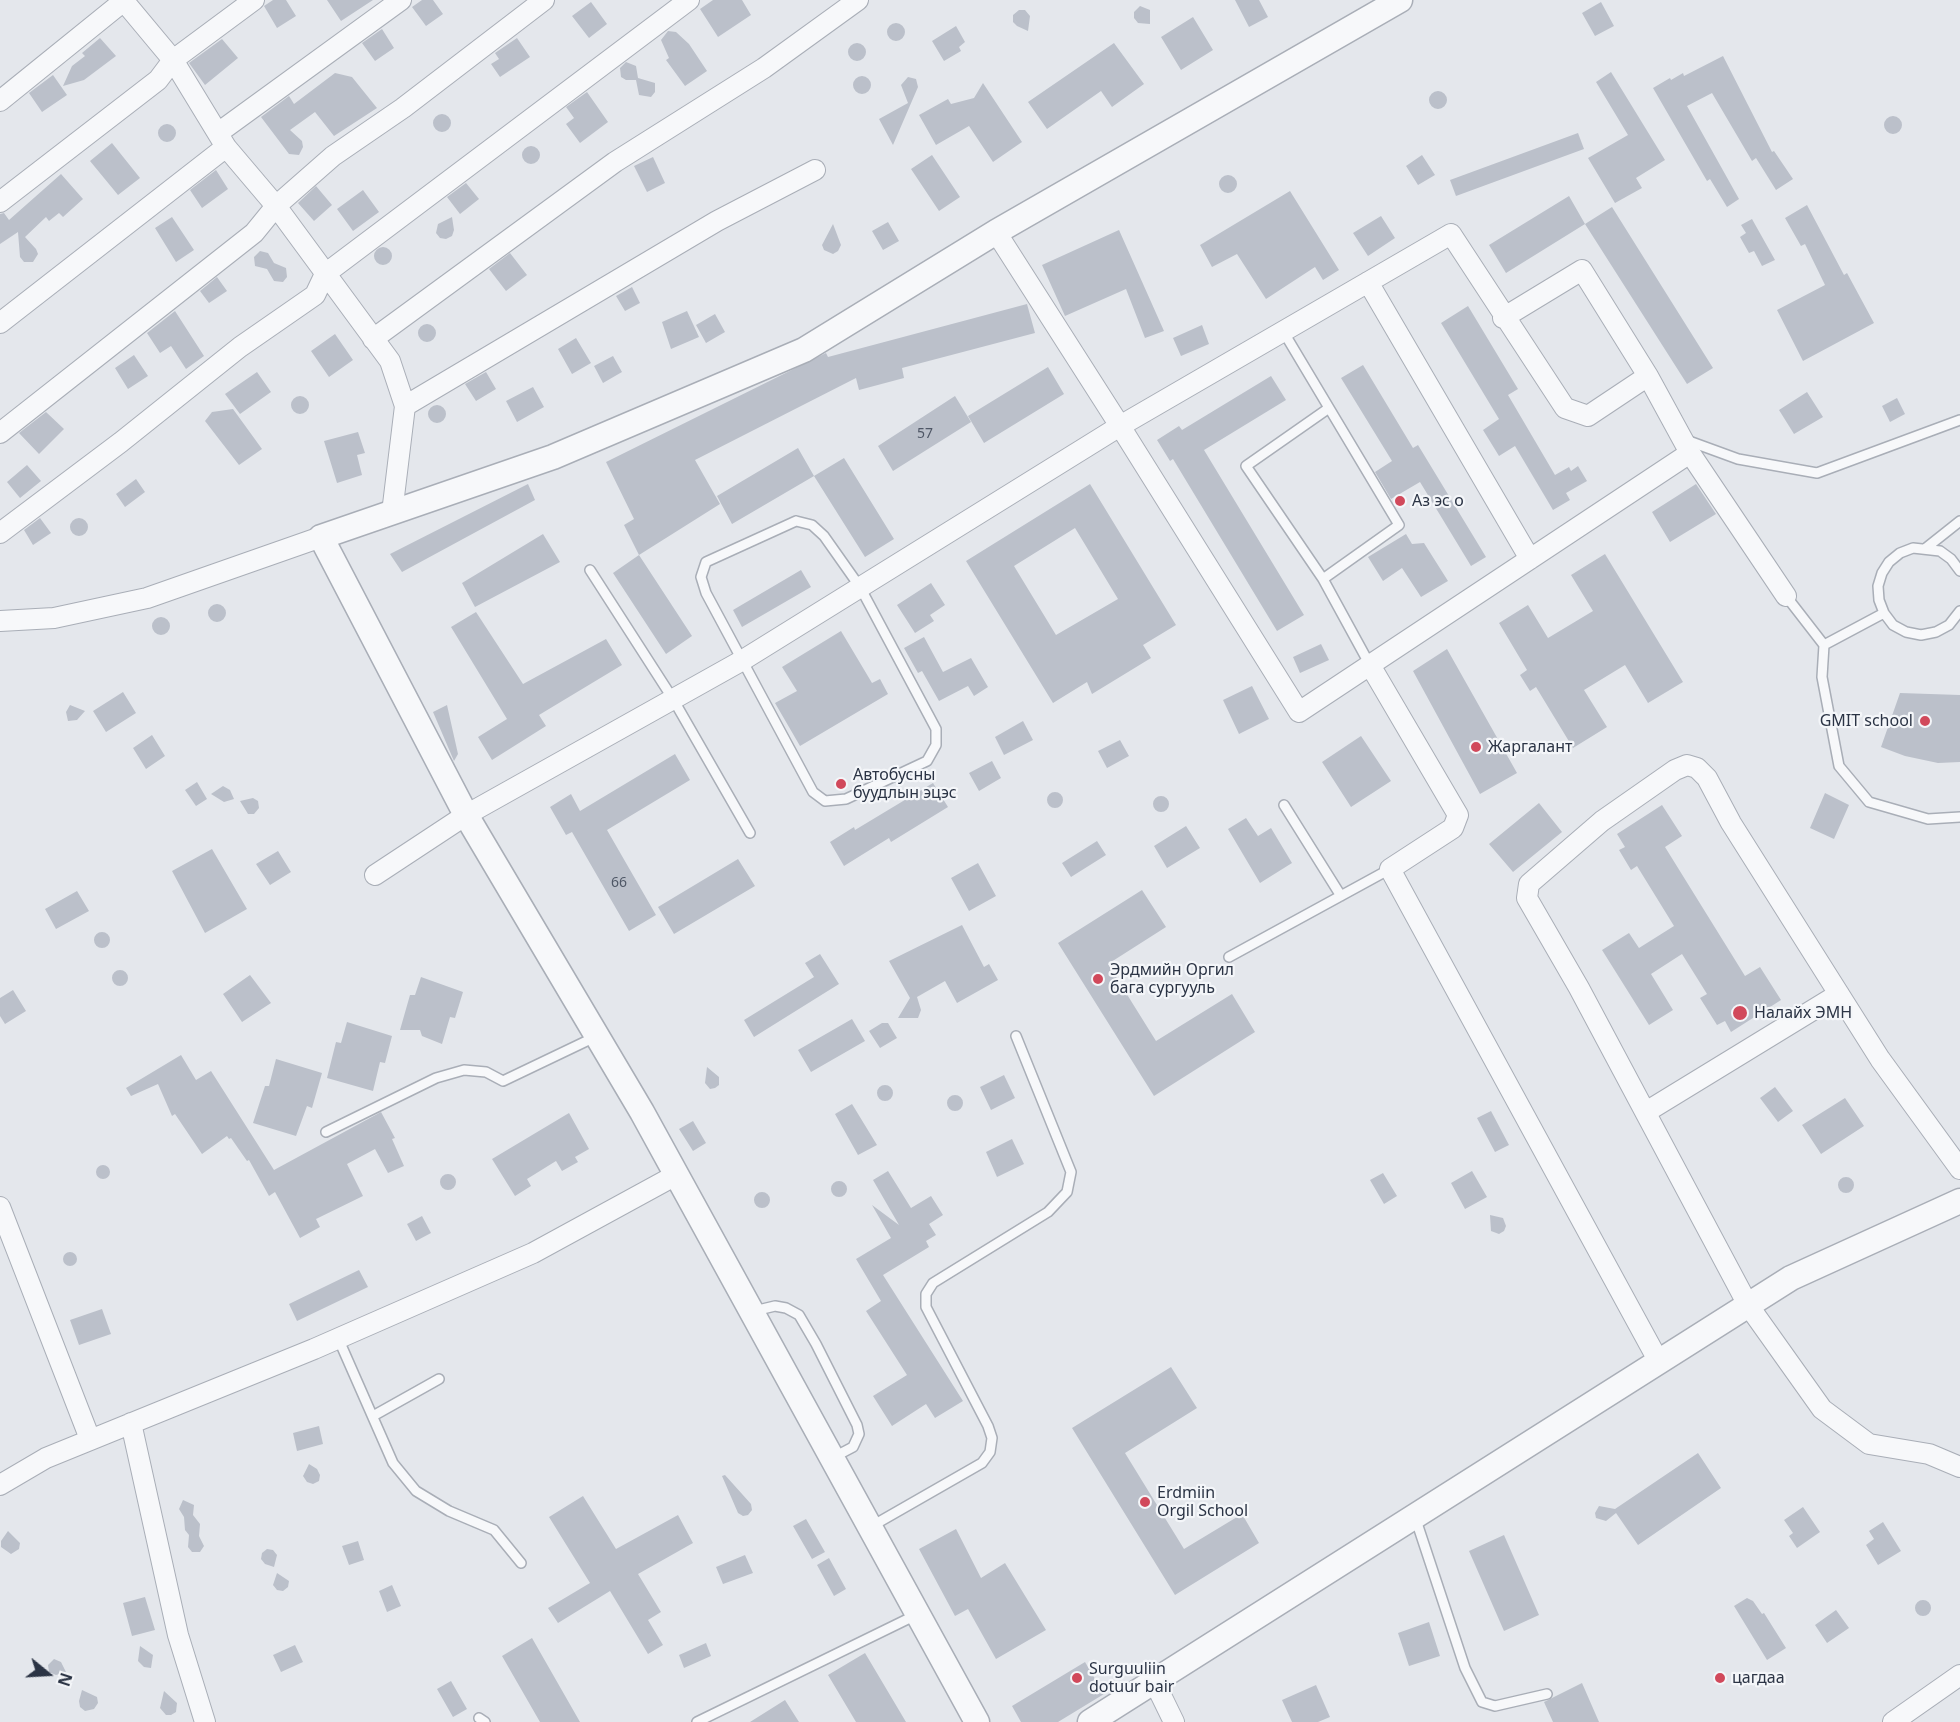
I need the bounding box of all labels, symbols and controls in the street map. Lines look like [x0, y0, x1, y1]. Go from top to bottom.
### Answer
house number: 57 [917, 426, 933, 442]
place label: Аз эс о [1412, 491, 1464, 511]
marker: Аз эс о [1393, 494, 1407, 508]
place label: GMIT school [1820, 711, 1913, 731]
marker: GMIT school [1918, 714, 1932, 728]
place label: Жаргалант [1488, 737, 1572, 757]
marker: Жаргалант [1469, 740, 1483, 754]
place label: Автобусны буудлын эцэс [853, 765, 957, 803]
marker: Автобусны буудлын эцэс [834, 777, 848, 791]
house number: 66 [611, 875, 627, 891]
place label: Эрдмийн Оргил бага сургууль [1110, 960, 1234, 998]
marker: Эрдмийн Оргил бага сургууль [1091, 972, 1105, 986]
place label: Налайх ЭМН [1754, 1003, 1852, 1023]
marker: Налайх ЭМН [1731, 1004, 1749, 1022]
place label: Erdmiin Orgil School [1157, 1483, 1248, 1521]
marker: Erdmiin Orgil School [1138, 1495, 1152, 1509]
north arrow [18, 1644, 78, 1704]
place label: Surguuliin dotuur bair [1089, 1659, 1174, 1697]
place label: цагдаа [1732, 1668, 1785, 1688]
text: N [53, 1670, 78, 1689]
marker: Surguuliin dotuur bair [1070, 1671, 1084, 1685]
marker: цагдаа [1713, 1671, 1727, 1685]

